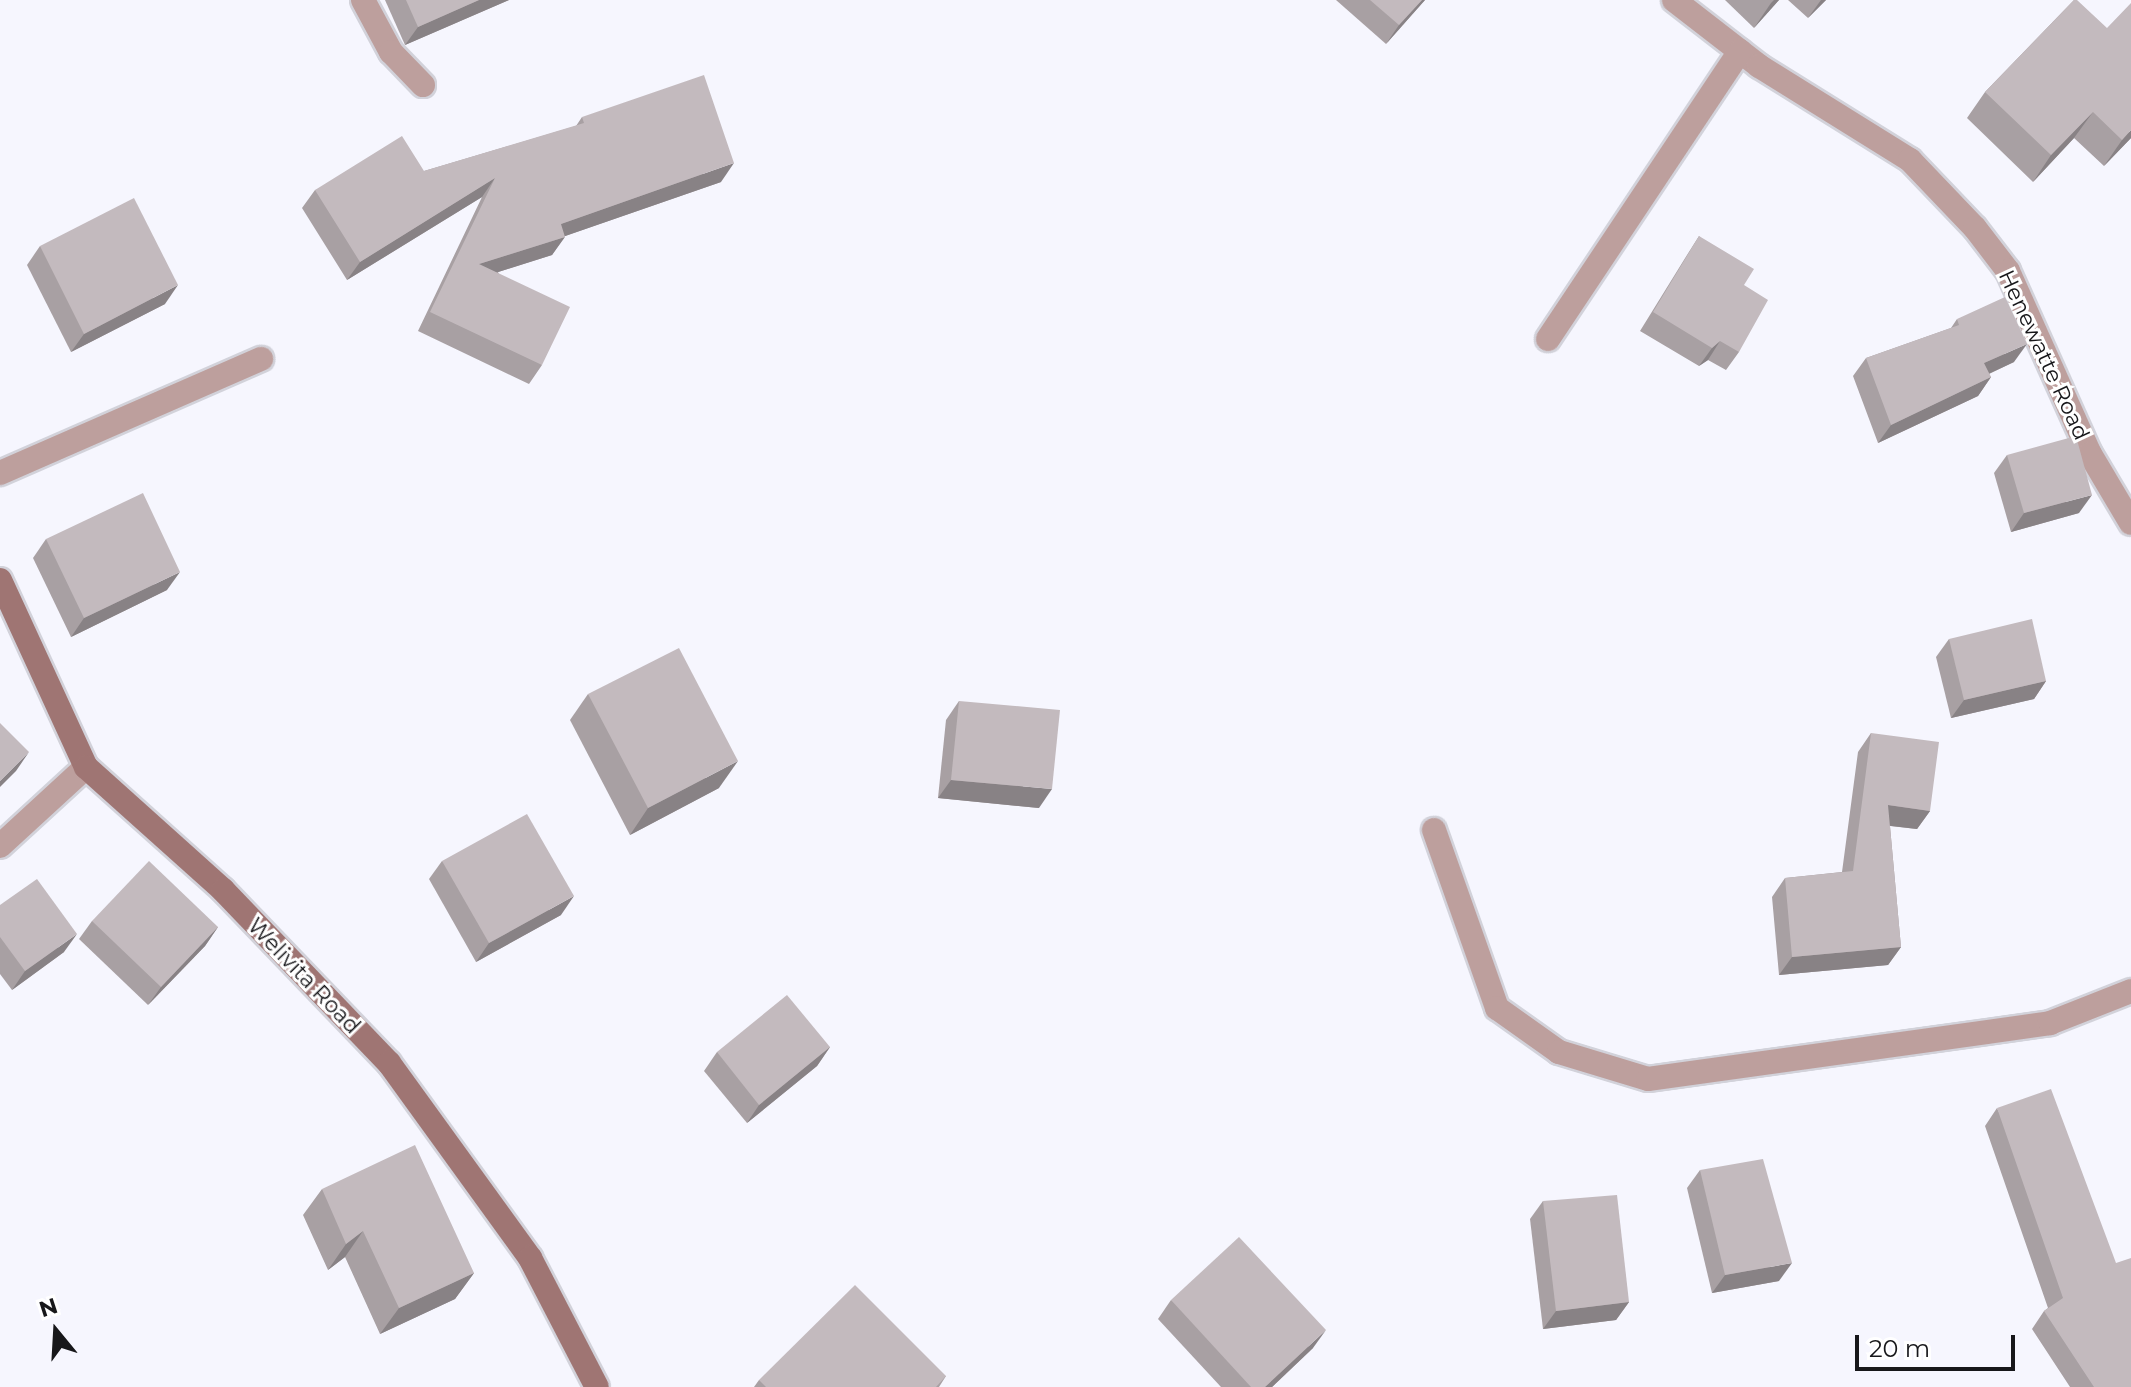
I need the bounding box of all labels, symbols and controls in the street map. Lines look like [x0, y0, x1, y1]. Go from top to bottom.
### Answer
street label: Henewatte Road [1993, 266, 2095, 444]
street label: Welivita Road [242, 913, 366, 1039]
north arrow [16, 1291, 96, 1371]
text: N [36, 1292, 61, 1323]
scale bar [1859, 1319, 2019, 1369]
text: 20 m [1869, 1334, 1930, 1363]

